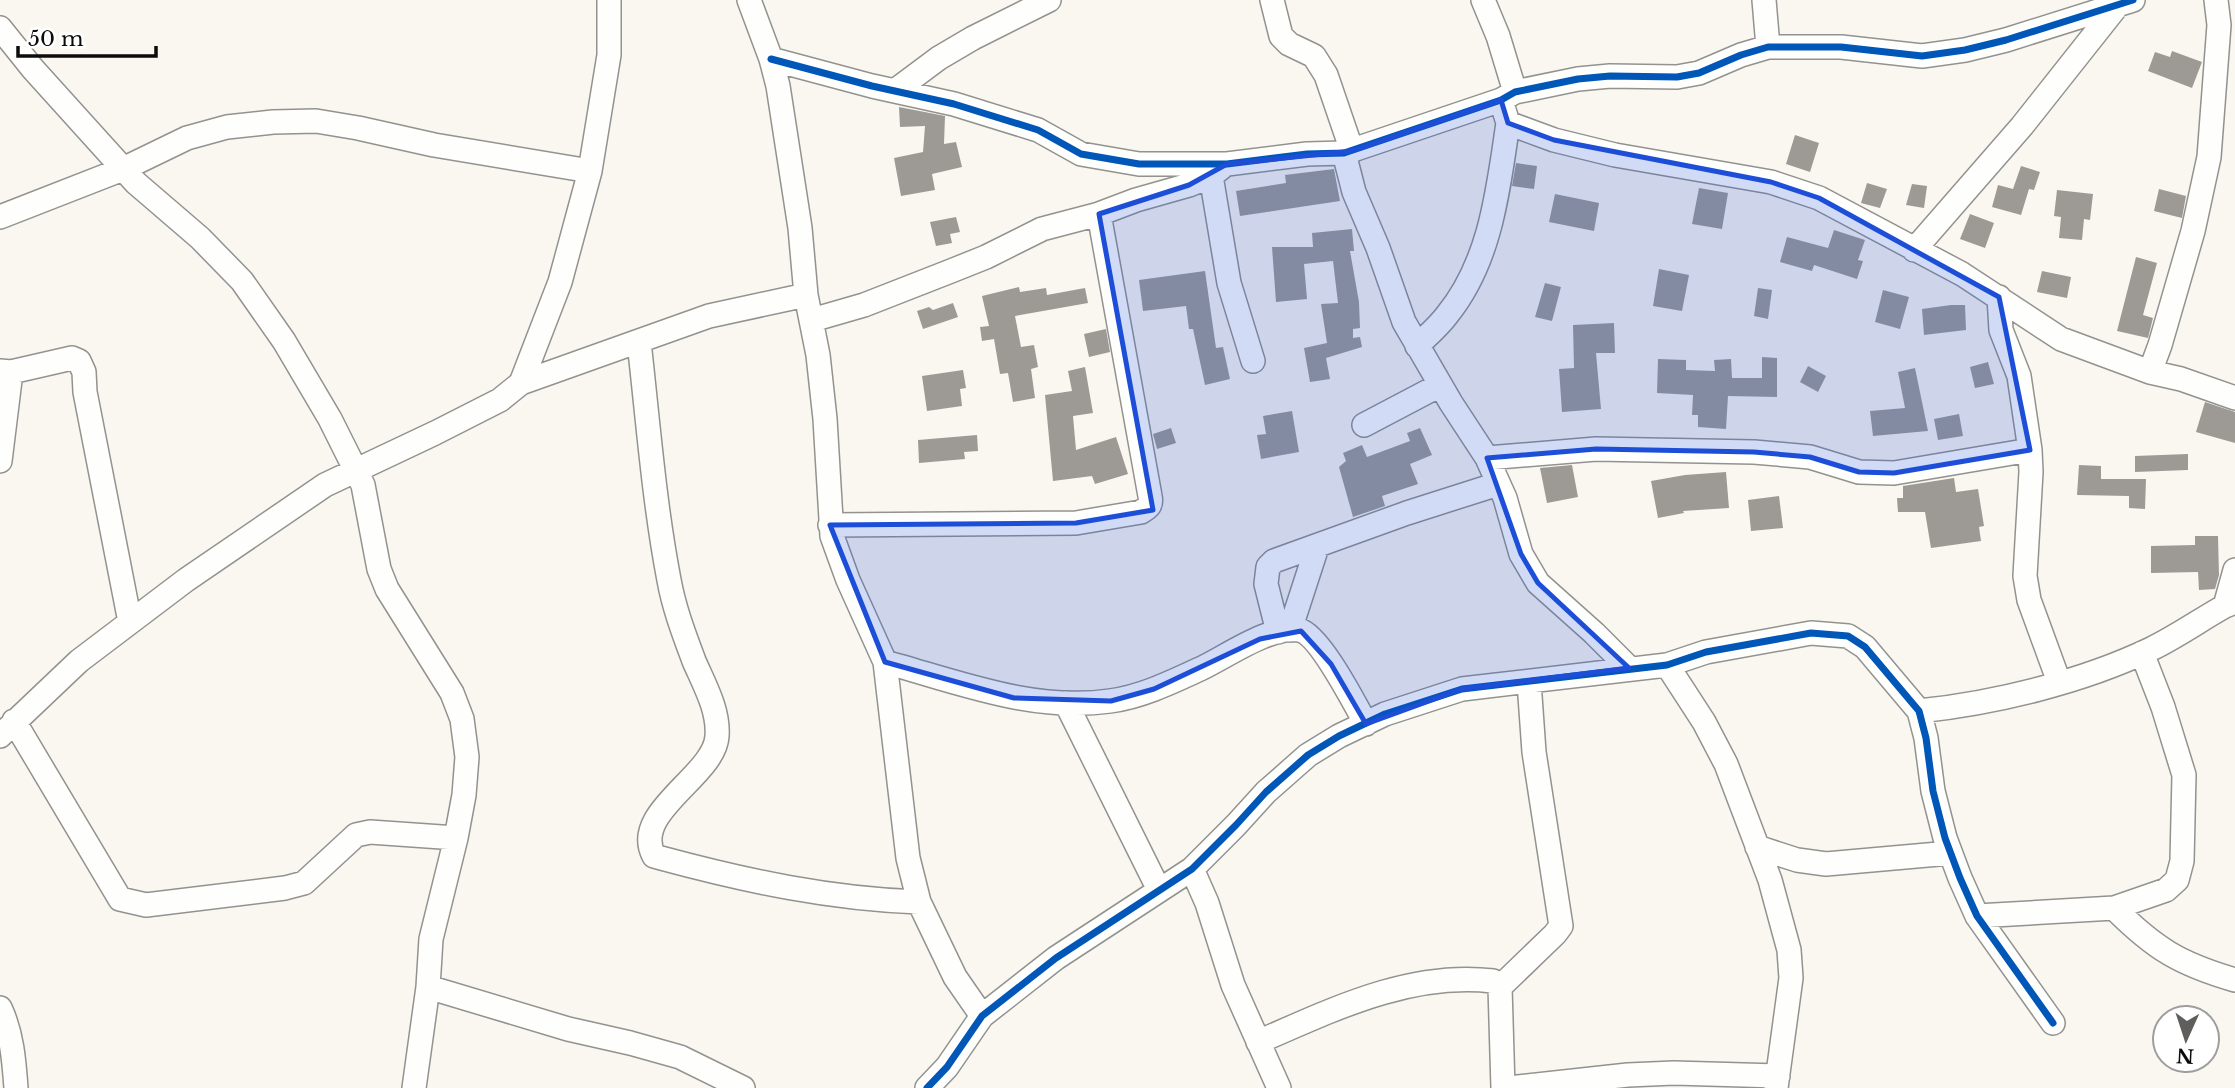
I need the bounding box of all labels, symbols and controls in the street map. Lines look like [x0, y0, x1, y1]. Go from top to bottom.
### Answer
scale bar [18, 14, 156, 58]
text: 50 m [28, 26, 84, 52]
north arrow [2151, 1004, 2221, 1074]
text: N [2175, 1044, 2195, 1067]

